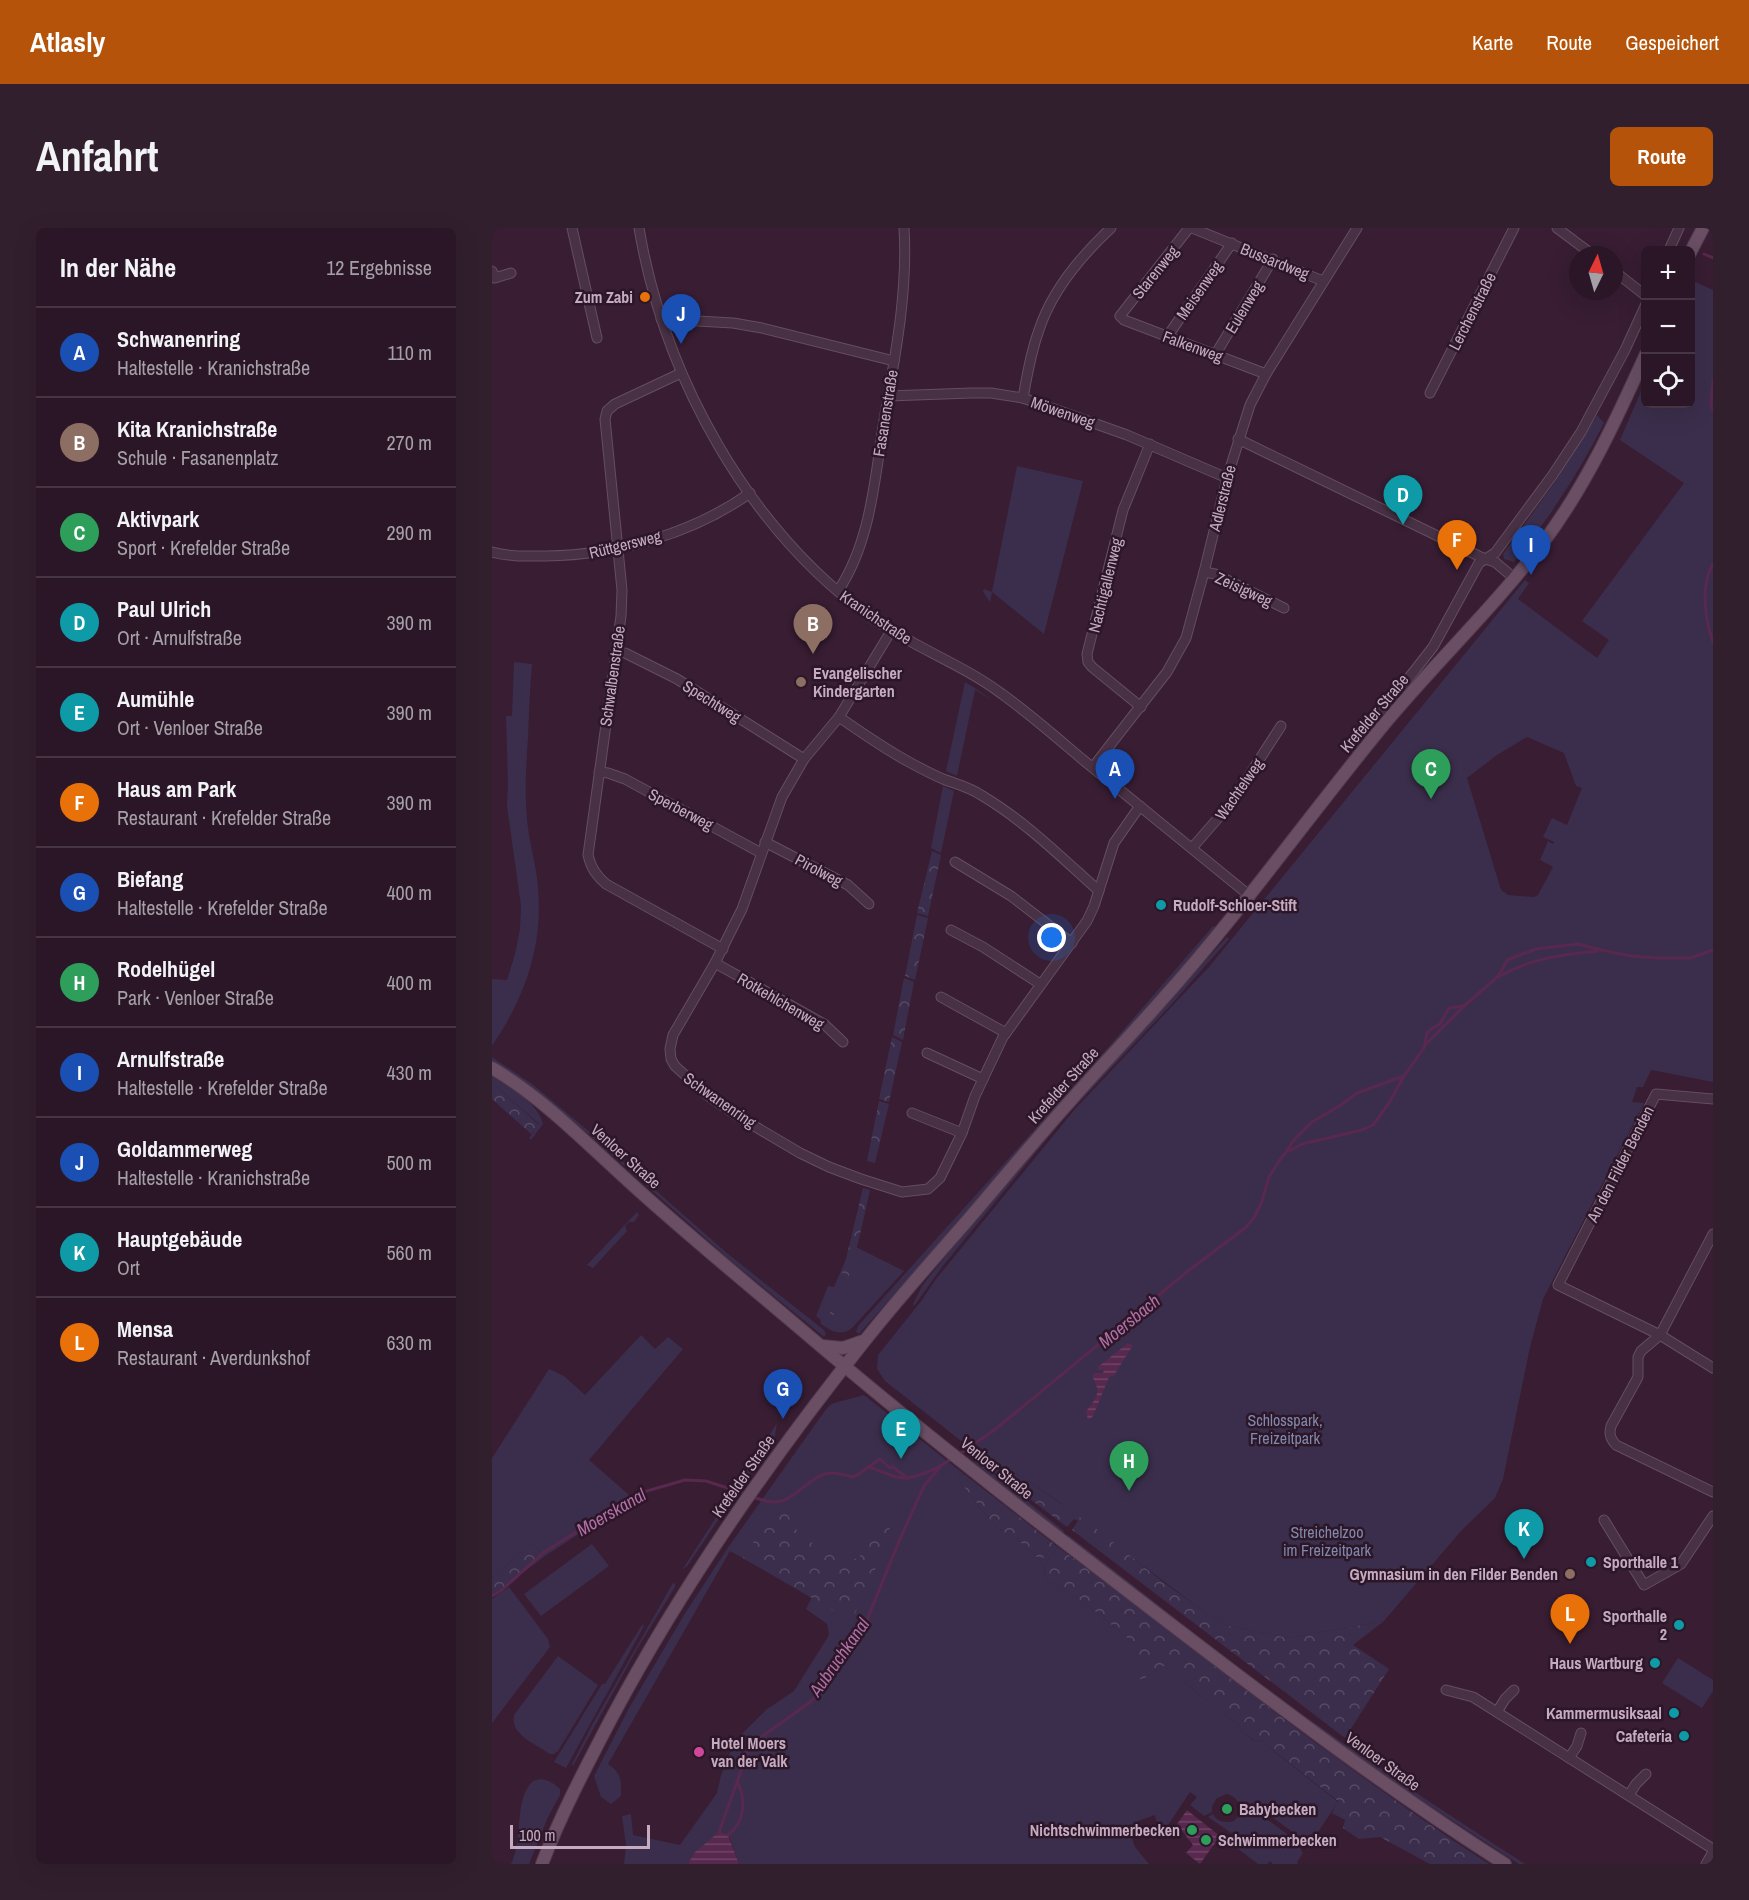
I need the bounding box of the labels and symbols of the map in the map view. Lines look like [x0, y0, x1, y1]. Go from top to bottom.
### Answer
street label: Bussardweg [1237, 237, 1313, 285]
street label: Starenweg [1127, 240, 1184, 303]
north arrow [1569, 246, 1623, 300]
street label: Meisenweg [1171, 256, 1228, 324]
street label: Lerchenstraße [1443, 268, 1501, 354]
street label: Eulenweg [1220, 276, 1269, 337]
place label: Zum Zabi [575, 286, 633, 308]
marker: Zum Zabi [638, 290, 652, 304]
pin: J [662, 294, 700, 344]
street label: Falkenweg [1160, 325, 1227, 367]
street label: Fasanenstraße [867, 368, 903, 458]
street label: Möwenweg [1028, 391, 1099, 433]
street label: Adlerstraße [1203, 462, 1241, 535]
pin: D [1384, 476, 1422, 525]
pin: F [1438, 520, 1476, 570]
street label: Rüttgersweg [587, 524, 664, 564]
pin: I [1512, 526, 1550, 575]
street label: Nachtigallenweg [1083, 535, 1128, 635]
street label: Zeisigweg [1212, 566, 1277, 612]
street label: Kranichstraße [836, 585, 916, 649]
pin: B [794, 604, 832, 654]
street label: Schwalbenstraße [594, 624, 630, 728]
place label: Evangelischer Kindergarten [813, 662, 903, 702]
street label: Krefelder Straße [1335, 669, 1413, 757]
street label: Spechtweg [679, 674, 746, 728]
marker: Evangelischer Kindergarten [794, 675, 808, 689]
pin: A [1096, 750, 1134, 799]
pin: C [1412, 750, 1450, 799]
street label: Wachtelweg [1210, 753, 1269, 824]
street label: Sperberweg [645, 783, 718, 836]
street label: Pirolweg [791, 848, 847, 892]
place label: Rudolf-Schloer-Stift [1173, 894, 1298, 916]
marker: Rudolf-Schloer-Stift [1154, 898, 1168, 912]
your location [1037, 923, 1066, 952]
street label: Rotkehlchenweg [733, 967, 829, 1035]
street label: Krefelder Straße [1023, 1042, 1103, 1128]
street label: Schwanenring [679, 1067, 761, 1133]
street label: An den Filder Benden [1581, 1102, 1659, 1227]
street label: Venloer Straße [586, 1119, 666, 1193]
water label: Moersbach [1093, 1288, 1165, 1354]
pin: G [764, 1370, 802, 1419]
park label: Schlosspark, Freizeitpark [1247, 1409, 1323, 1449]
pin: E [882, 1410, 920, 1459]
street label: Krefelder Straße [706, 1430, 780, 1522]
street label: Venloer Straße [956, 1432, 1038, 1504]
pin: H [1110, 1442, 1148, 1491]
water label: Moerskanal [572, 1482, 651, 1542]
pin: K [1504, 1510, 1544, 1559]
park label: Streichelzoo im Freizeitpark [1283, 1521, 1372, 1561]
place label: Sporthalle 1 [1603, 1551, 1679, 1573]
marker: Sporthalle 1 [1584, 1555, 1598, 1569]
place label: Gymnasium in den Filder Benden [1349, 1563, 1558, 1585]
marker: Gymnasium in den Filder Benden [1563, 1567, 1577, 1581]
pin: L [1550, 1594, 1590, 1644]
place label: Sporthalle 2 [1603, 1605, 1667, 1645]
water label: Aubruchkanal [802, 1612, 876, 1702]
marker: Sporthalle 2 [1672, 1618, 1686, 1632]
place label: Haus Wartburg [1549, 1652, 1643, 1674]
marker: Haus Wartburg [1648, 1656, 1662, 1670]
place label: Kammermusiksaal [1546, 1702, 1662, 1724]
marker: Kammermusiksaal [1667, 1706, 1681, 1720]
place label: Cafeteria [1616, 1725, 1673, 1747]
street label: Venloer Straße [1341, 1726, 1425, 1796]
marker: Cafeteria [1677, 1729, 1691, 1743]
place label: Hotel Moers van der Valk [711, 1732, 788, 1772]
marker: Hotel Moers van der Valk [692, 1745, 706, 1759]
place label: Babybecken [1239, 1798, 1316, 1820]
marker: Babybecken [1220, 1802, 1234, 1816]
place label: Nichtschwimmerbecken [1030, 1819, 1180, 1841]
scale bar [510, 1822, 650, 1850]
marker: Nichtschwimmerbecken [1185, 1823, 1199, 1837]
place label: Schwimmerbecken [1218, 1829, 1337, 1851]
marker: Schwimmerbecken [1199, 1833, 1213, 1847]

